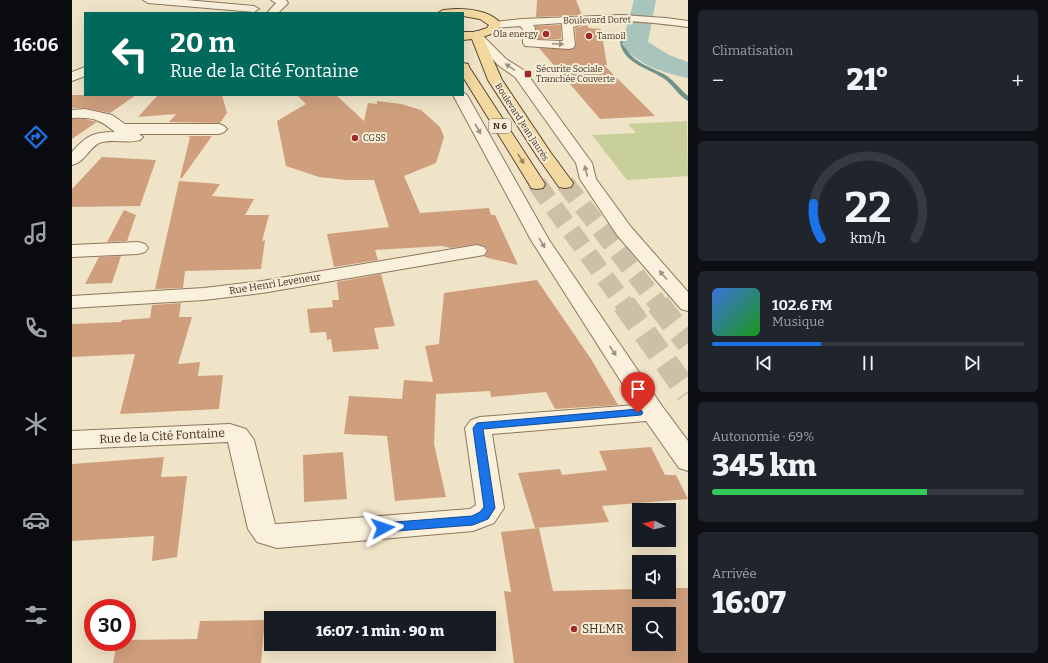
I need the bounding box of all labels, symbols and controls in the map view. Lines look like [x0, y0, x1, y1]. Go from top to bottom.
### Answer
street label: Boulevard Doret [563, 14, 632, 26]
text: 20 m [170, 26, 235, 59]
icon: left [104, 28, 156, 80]
place label: Ola energy [493, 29, 538, 39]
marker: Ola energy [541, 29, 551, 39]
marker: Tamoil [584, 31, 594, 41]
place label: Tamoil [597, 31, 626, 41]
text: 16:06 [14, 34, 58, 56]
one-way arrow [552, 41, 564, 48]
text: Climatisation [712, 43, 793, 58]
text: Rue de la Cité Fontaine [170, 60, 359, 82]
text: 21° [847, 62, 889, 98]
one-way arrow [505, 63, 515, 71]
place label: Sécurite Sociale Tranchée Couverte [536, 64, 615, 84]
text: − [712, 67, 724, 94]
text: + [1011, 67, 1024, 94]
marker: Sécurite Sociale Tranchée Couverte [523, 69, 533, 79]
street label: Boulevard Jean Jaurès [493, 81, 551, 163]
road number: N 6 [489, 119, 511, 133]
icon: directions [22, 123, 50, 151]
one-way arrow [475, 123, 482, 135]
marker: CGSS [350, 133, 360, 143]
place label: CGSS [363, 133, 386, 143]
one-way arrow [518, 154, 525, 165]
one-way arrow [583, 165, 589, 177]
text: 22 [845, 183, 891, 233]
icon: music [22, 219, 50, 247]
text: km/h [850, 229, 886, 246]
one-way arrow [538, 237, 545, 249]
one-way arrow [658, 270, 667, 281]
street label: Rue Henri Leveneur [228, 271, 322, 297]
text: 102.6 FM [772, 296, 832, 314]
icon: phone [22, 314, 50, 342]
text: Musique [772, 314, 824, 329]
one-way arrow [609, 346, 617, 356]
icon: previous [753, 352, 775, 374]
icon: pause [857, 352, 879, 374]
icon: next [961, 352, 983, 374]
pin [621, 372, 655, 413]
icon: arrive [627, 378, 649, 400]
icon: climate [22, 410, 50, 438]
street label: Rue de la Cité Fontaine [99, 426, 225, 446]
text: Autonomie · 69% [712, 429, 814, 444]
text: 345 km [712, 448, 816, 484]
north arrow [632, 503, 676, 547]
map controls [632, 503, 676, 651]
icon: car [22, 506, 50, 534]
position arrow [362, 507, 404, 549]
button: sound [632, 555, 676, 599]
text: Arrivée [712, 566, 757, 581]
text: 16:07 [712, 585, 786, 621]
speed limit sign: 30 [84, 599, 136, 651]
icon: filters [22, 601, 50, 629]
button: search [632, 607, 676, 651]
text: 16:07 · 1 min · 90 m [316, 622, 444, 640]
place label: SHLMR [582, 622, 624, 636]
marker: SHLMR [569, 624, 579, 634]

